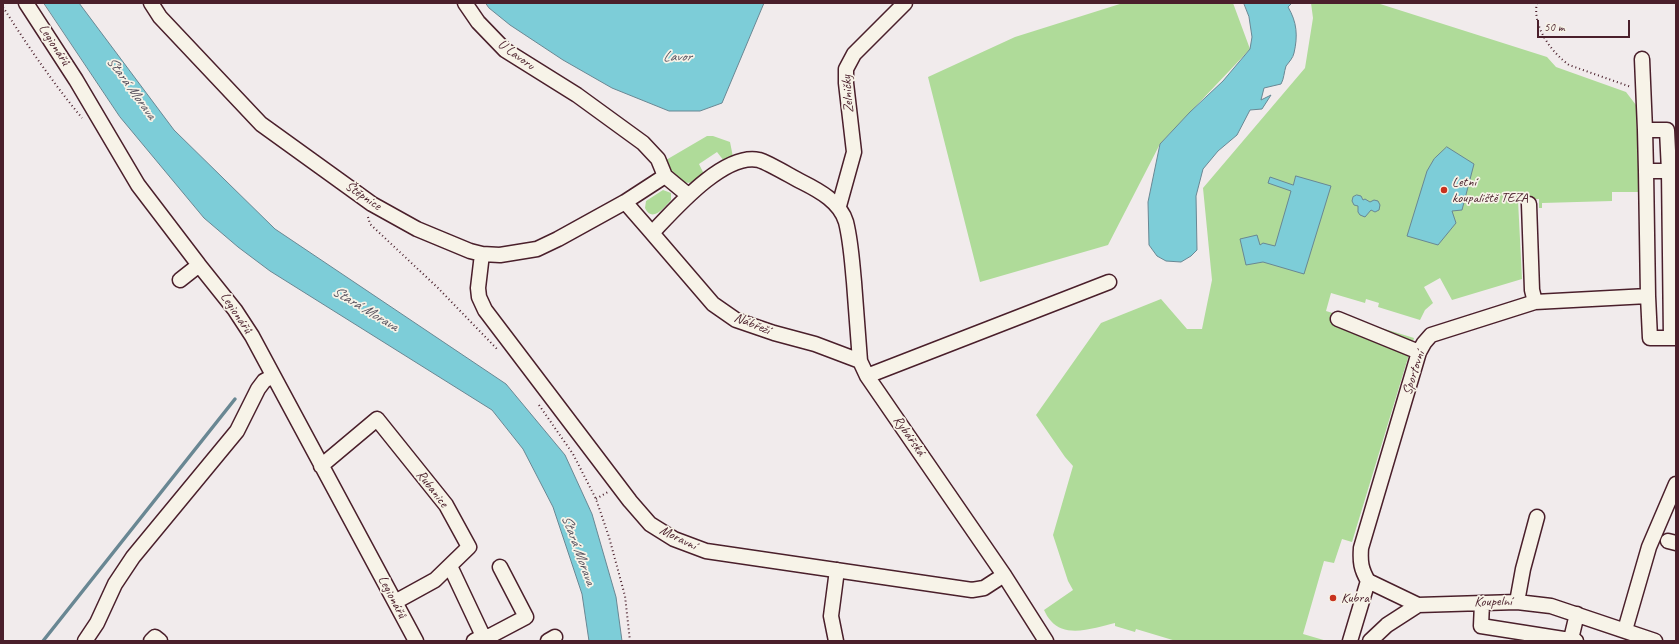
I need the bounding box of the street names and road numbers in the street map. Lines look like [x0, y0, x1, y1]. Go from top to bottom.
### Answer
street label: Legionářů [35, 21, 73, 69]
street label: U Lavoru [494, 36, 538, 74]
street label: Zelničky [838, 75, 858, 113]
street label: Štěpnice [342, 178, 384, 214]
street label: Legionářů [216, 289, 256, 337]
street label: Nábřeží [732, 309, 772, 339]
street label: Sportovní [1399, 349, 1429, 397]
street label: Rybářská [889, 412, 929, 460]
street label: Rubanice [412, 467, 452, 511]
street label: Moravní [657, 522, 699, 554]
street label: Legionářů [374, 573, 410, 621]
street label: Koupelní [1474, 593, 1512, 611]

